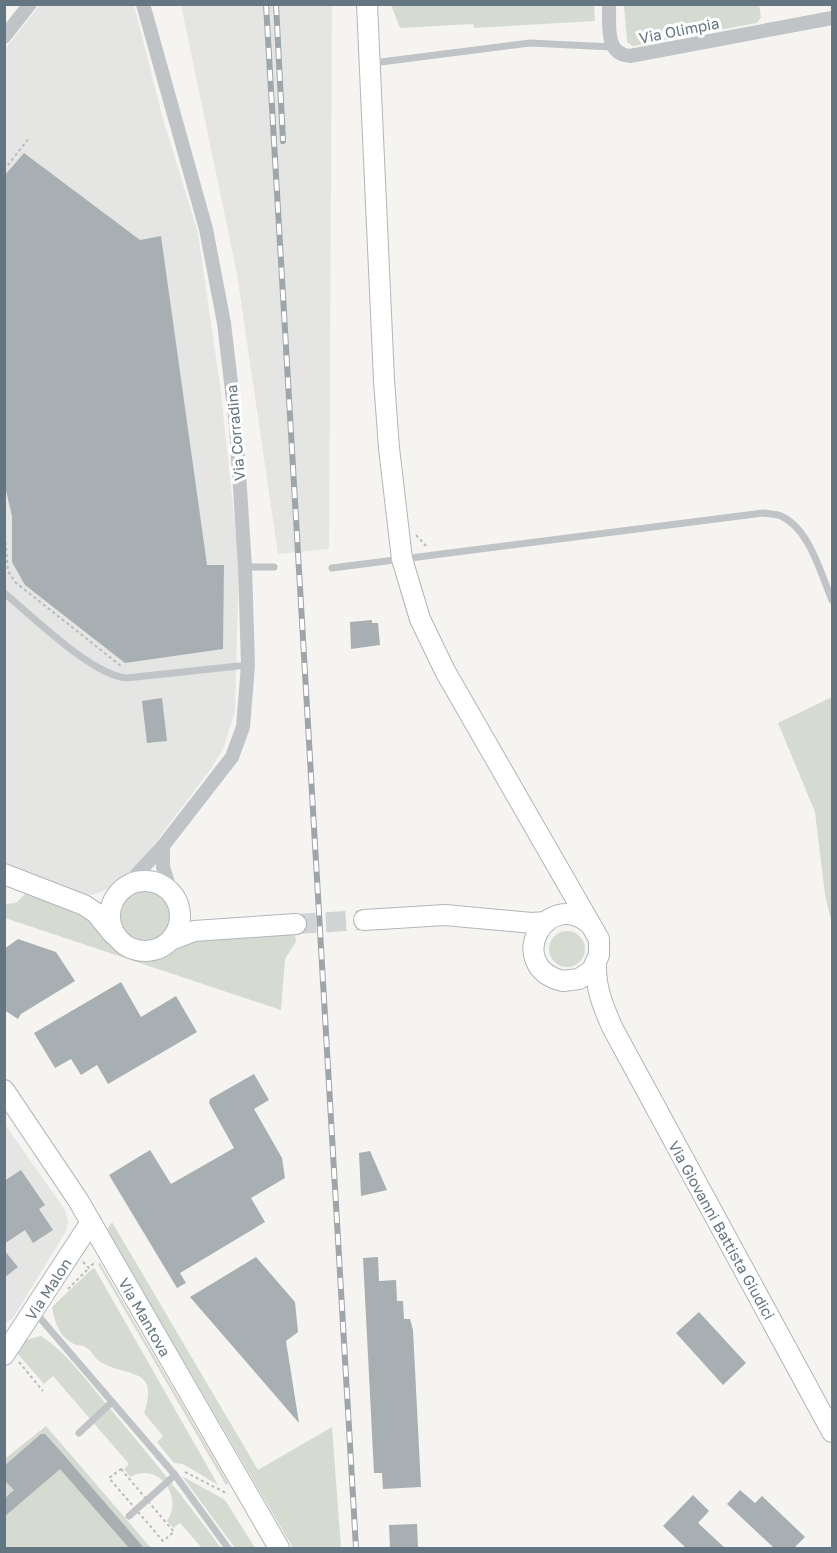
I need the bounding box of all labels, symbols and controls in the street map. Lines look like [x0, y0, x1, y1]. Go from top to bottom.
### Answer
street label: Via Olimpia [637, 13, 721, 47]
street label: Via Corradina [222, 384, 248, 482]
street label: Via Giovanni Battista Giudici [665, 1137, 779, 1323]
street label: Via Malon [21, 1255, 75, 1323]
street label: Via Mantova [115, 1274, 175, 1360]

